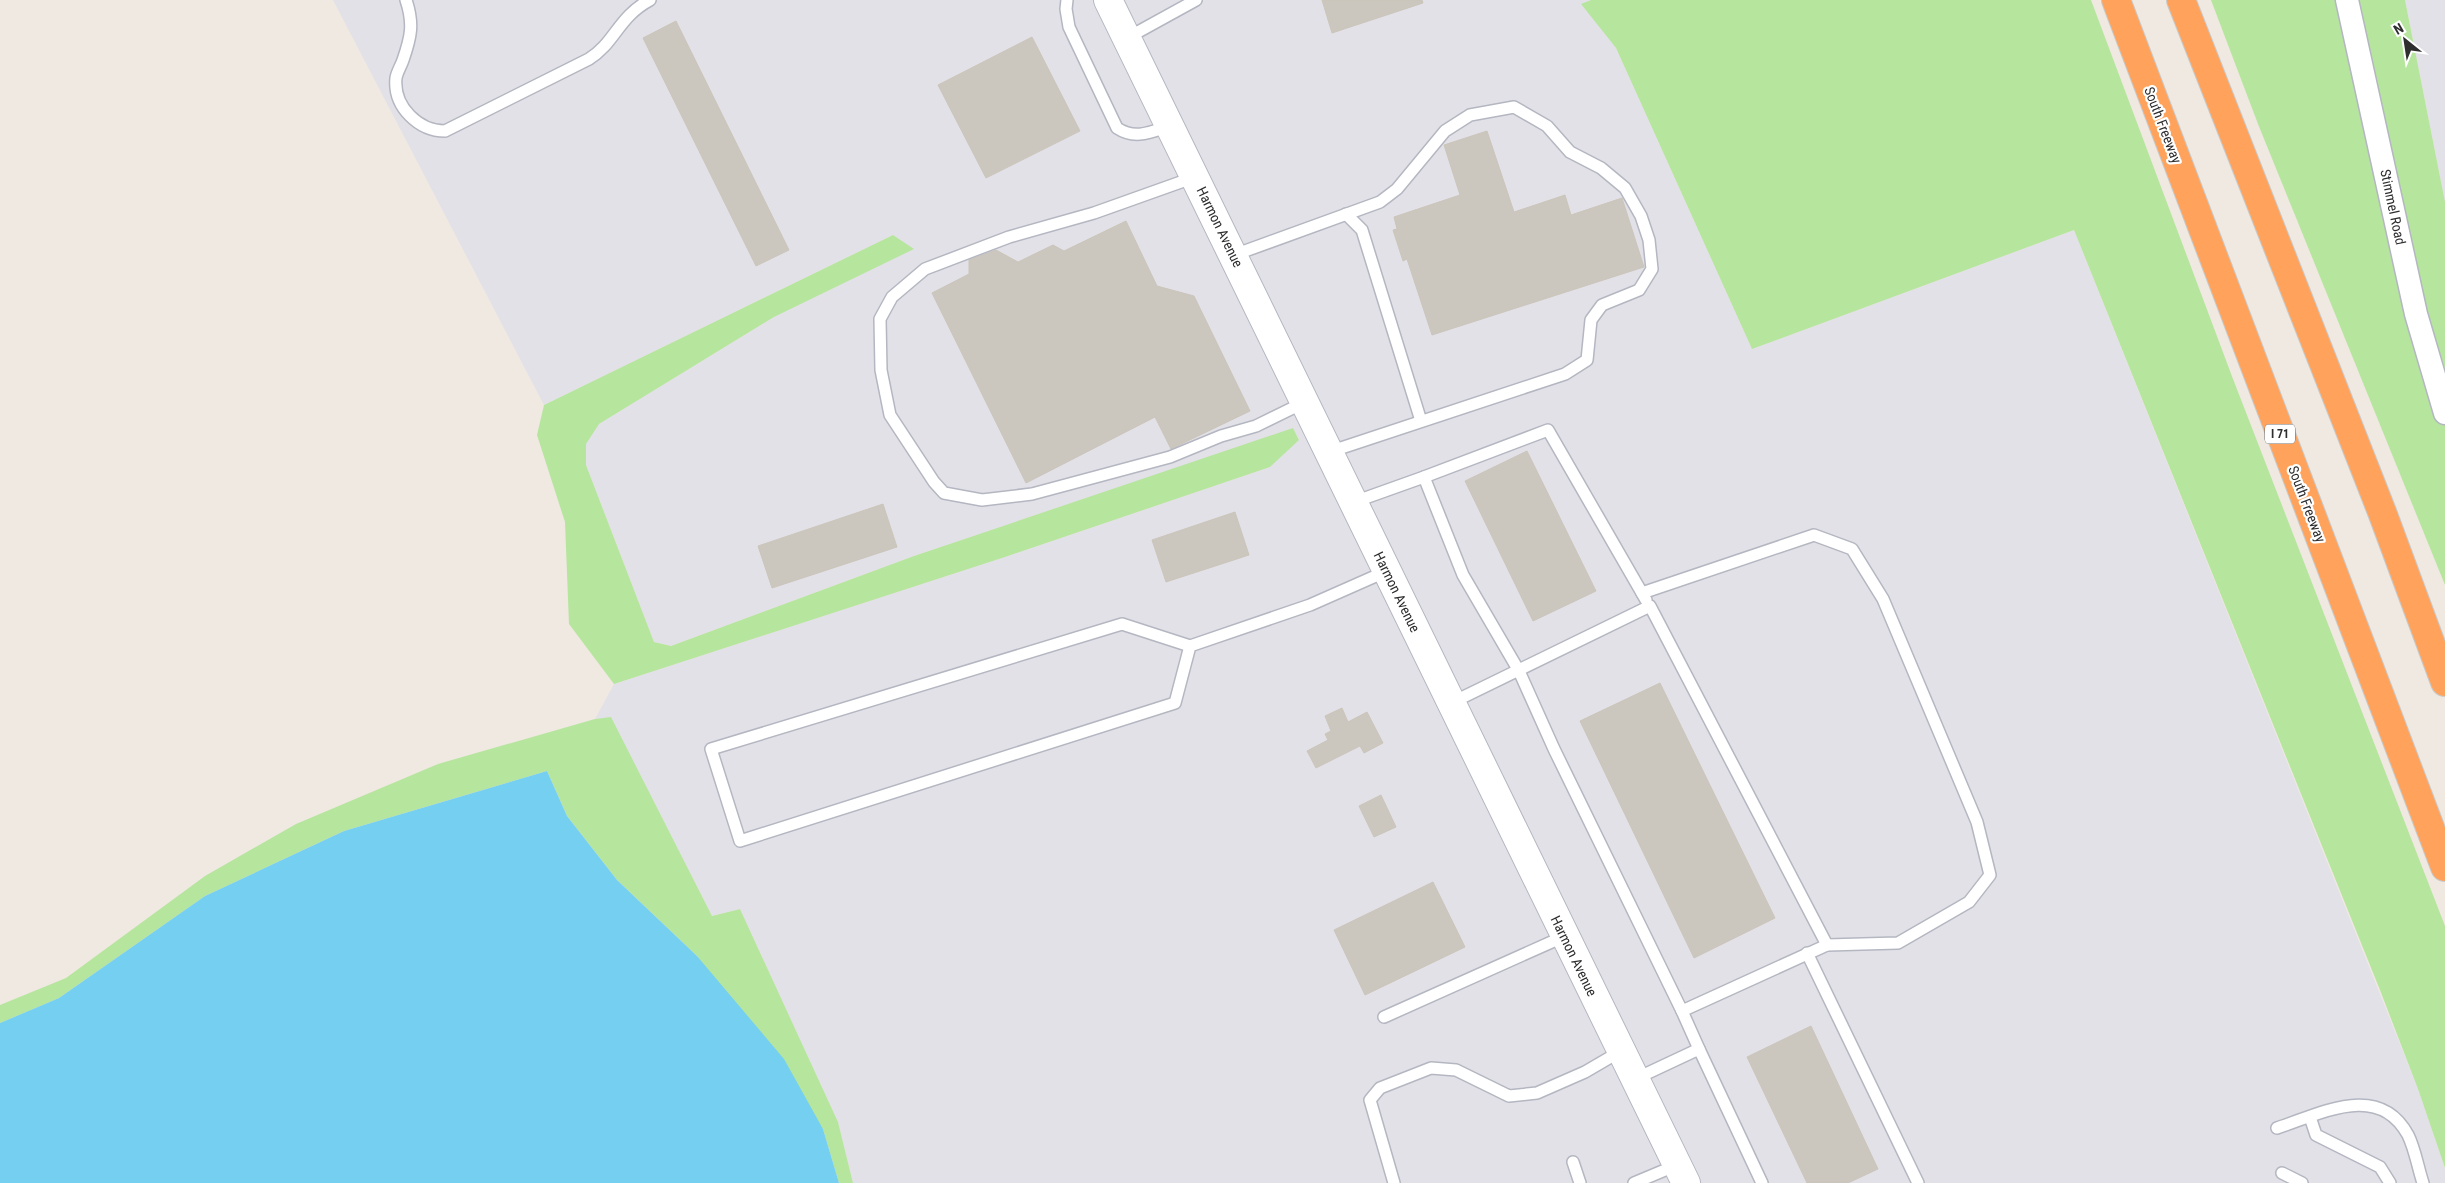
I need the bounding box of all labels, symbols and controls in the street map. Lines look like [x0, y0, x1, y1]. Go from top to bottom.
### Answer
north arrow [2380, 15, 2430, 65]
text: N [2391, 20, 2406, 38]
street label: South Freeway [2141, 85, 2185, 166]
street label: Stimmel Road [2377, 168, 2409, 246]
street label: Harmon Avenue [1194, 184, 1247, 270]
road number: I 71 [2265, 424, 2295, 444]
street label: South Freeway [2285, 464, 2329, 545]
street label: Harmon Avenue [1371, 549, 1424, 635]
street label: Harmon Avenue [1548, 913, 1601, 999]

